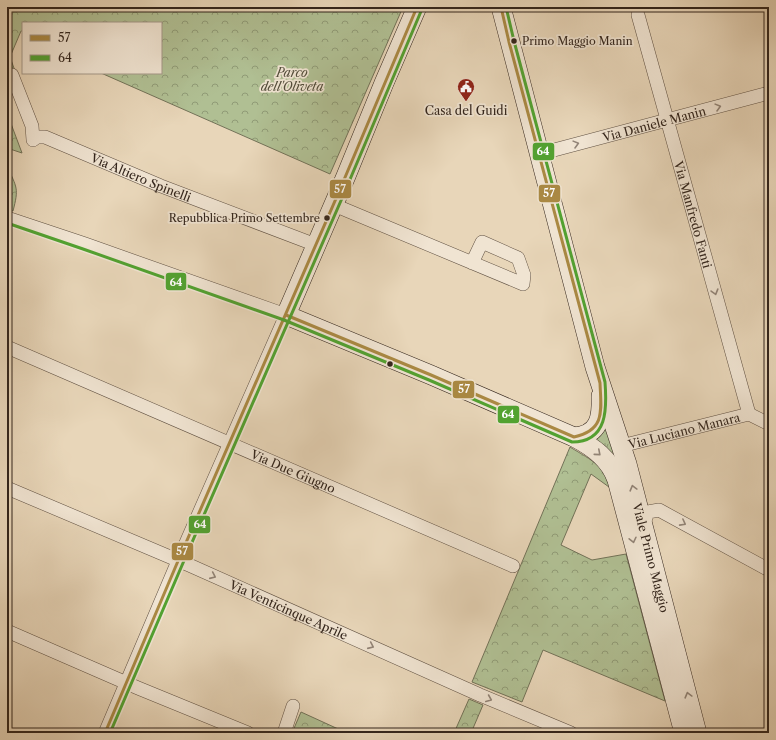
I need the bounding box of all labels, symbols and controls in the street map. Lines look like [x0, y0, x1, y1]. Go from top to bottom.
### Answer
legend [22, 22, 162, 74]
text: 57 [58, 30, 71, 45]
place label: Primo Maggio Manin [522, 34, 633, 48]
marker: Primo Maggio Manin [509, 36, 519, 46]
text: 64 [58, 50, 72, 65]
park label: Parco dell'Oliveta [261, 65, 323, 94]
public building icon: Casa del Guidi [456, 77, 476, 102]
street label: Via Daniele Manin [600, 102, 708, 145]
place label: Casa del Guidi [425, 103, 508, 118]
one-way arrow [715, 103, 721, 111]
one-way arrow [573, 140, 579, 148]
line badge: 64 [532, 142, 555, 161]
text: 64 [536, 144, 550, 158]
street label: Via Altiero Spinelli [88, 149, 194, 204]
street label: Via Manfredo Fanti [671, 158, 716, 270]
line badge: 57 [329, 179, 352, 199]
text: 57 [334, 182, 346, 196]
line badge: 57 [538, 184, 561, 203]
text: 57 [543, 186, 555, 200]
place label: Repubblica Primo Settembre [169, 211, 320, 225]
marker: Repubblica Primo Settembre [322, 213, 332, 223]
line badge: 64 [165, 272, 187, 291]
text: 64 [169, 275, 183, 289]
one-way arrow [710, 289, 719, 296]
unlabelled marker [385, 359, 395, 369]
line badge: 57 [452, 380, 475, 399]
text: 57 [458, 382, 470, 396]
line badge: 64 [497, 405, 520, 424]
text: 64 [501, 407, 515, 421]
street label: Via Luciano Manara [626, 409, 742, 452]
street label: Via Due Giugno [248, 446, 338, 496]
one-way arrow [594, 448, 601, 455]
one-way arrow [630, 485, 638, 491]
street label: Viale Primo Maggio [630, 500, 673, 614]
line badge: 64 [188, 515, 211, 534]
text: 64 [193, 517, 207, 531]
one-way arrow [679, 518, 686, 526]
one-way arrow [628, 537, 636, 544]
line badge: 57 [171, 542, 194, 561]
text: 57 [176, 544, 188, 558]
one-way arrow [209, 571, 217, 579]
street label: Via Venticinque Aprile [226, 576, 351, 643]
one-way arrow [366, 641, 374, 649]
one-way arrow [684, 692, 692, 698]
one-way arrow [485, 694, 493, 702]

